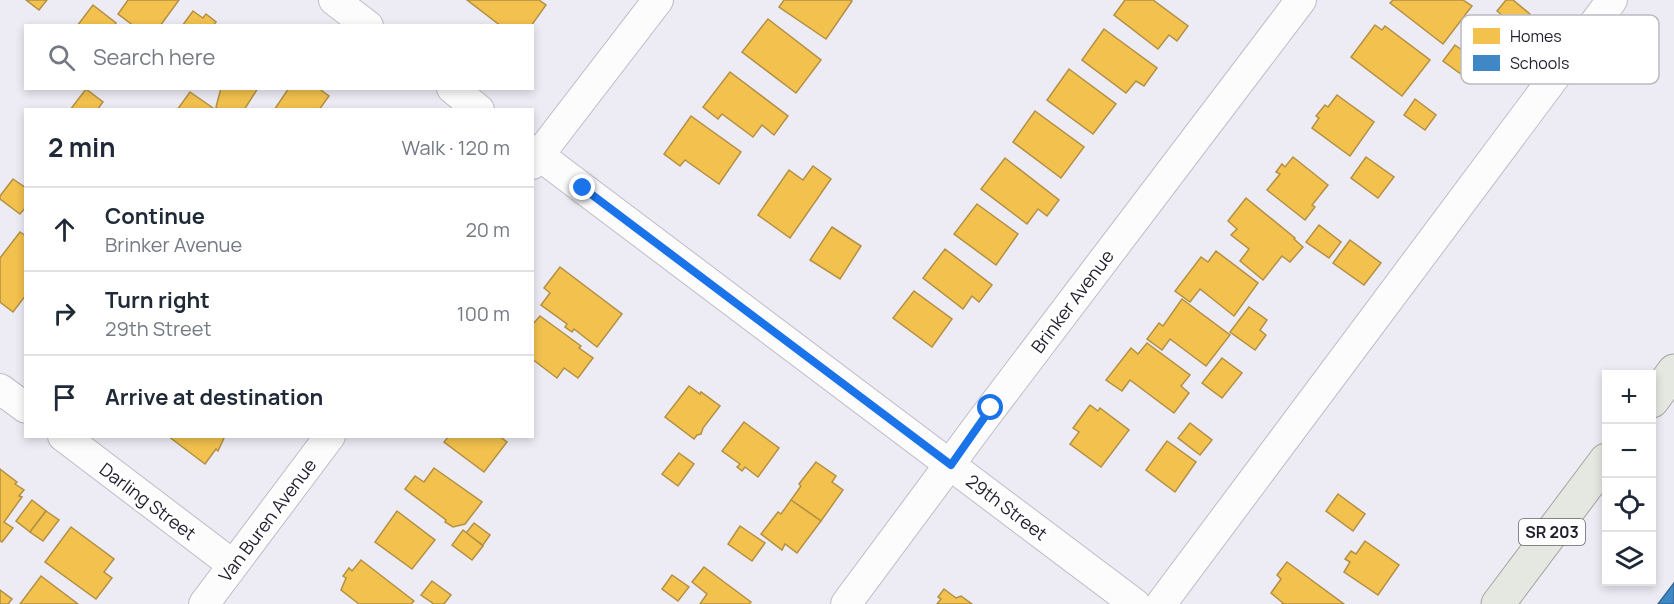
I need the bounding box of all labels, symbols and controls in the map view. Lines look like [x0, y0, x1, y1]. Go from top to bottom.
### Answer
legend [1461, 15, 1659, 84]
search box [24, 24, 534, 90]
text: Homes [1510, 25, 1562, 47]
icon: search [45, 41, 78, 74]
text: Search here [93, 42, 215, 72]
text: Schools [1510, 52, 1569, 74]
text: 2 min [48, 129, 116, 165]
text: Walk · 120 m [402, 134, 510, 161]
route end [569, 174, 595, 200]
text: Continue [105, 201, 205, 231]
icon: ahead [48, 213, 81, 246]
text: 20 m [465, 216, 510, 243]
text: Brinker Avenue [105, 231, 242, 258]
street label: Brinker Avenue [1025, 244, 1119, 358]
text: Turn right [105, 285, 210, 315]
icon: right [48, 297, 81, 330]
text: 100 m [457, 300, 510, 327]
text: 29th Street [105, 315, 211, 342]
map controls [1602, 370, 1656, 586]
button: + [1602, 370, 1656, 424]
icon: arrive [48, 381, 81, 414]
text: Arrive at destination [105, 382, 323, 412]
route start [977, 394, 1003, 420]
button: − [1602, 424, 1656, 478]
street label: Van Buren Avenue [213, 453, 321, 587]
street label: Darling Street [95, 457, 201, 545]
street label: 29th Street [962, 469, 1052, 545]
button: locate [1602, 478, 1656, 532]
road number: SR 203 [1519, 519, 1585, 545]
button: layers [1602, 532, 1656, 586]

